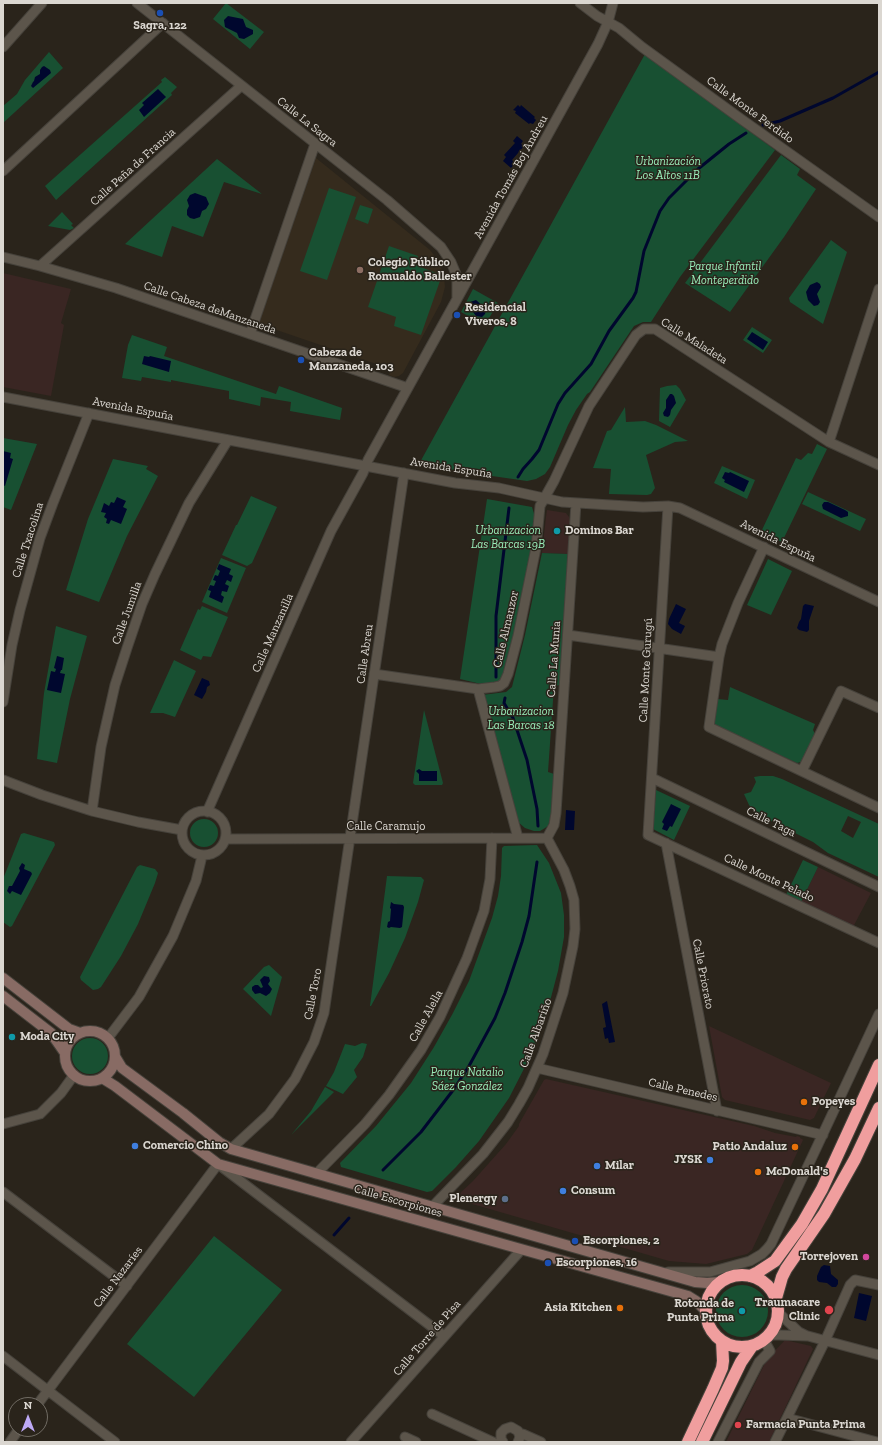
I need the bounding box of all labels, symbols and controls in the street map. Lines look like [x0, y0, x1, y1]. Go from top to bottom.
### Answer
marker: Sagra, 122 [155, 8, 165, 18]
place label: Sagra, 122 [133, 19, 187, 33]
street label: Calle Monte Perdido [704, 73, 796, 147]
street label: Calle La Sagra [274, 94, 340, 150]
street label: Avenida Tomás Boj Andreu [471, 113, 551, 241]
street label: Calle Peña de Francia [87, 125, 179, 209]
park label: Urbanización Los Altos 11B [635, 155, 701, 183]
place label: Colegio Público Romualdo Ballester [368, 256, 472, 284]
park label: Parque Infantil Monteperdido [689, 260, 761, 288]
marker: Colegio Público Romualdo Ballester [355, 265, 365, 275]
street label: Calle Cabeza deManzaneda [142, 278, 278, 338]
place label: Residencial Viveros, 8 [465, 301, 526, 329]
marker: Residencial Viveros, 8 [452, 310, 462, 320]
street label: Calle Maladeta [658, 315, 730, 367]
place label: Cabeza de Manzaneda, 103 [309, 346, 394, 374]
marker: Cabeza de Manzaneda, 103 [296, 355, 306, 365]
street label: Avenida Espuña [91, 394, 175, 424]
street label: Avenida Espuña [409, 454, 493, 482]
street label: Calle Txacolina [9, 500, 47, 580]
street label: Avenida Espuña [738, 516, 818, 566]
park label: Urbanizacion Las Barcas 19B [471, 524, 545, 552]
place label: Dominos Bar [565, 524, 634, 538]
marker: Dominos Bar [552, 526, 562, 536]
street label: Calle Jumilla [109, 579, 145, 647]
street label: Calle Almanzor [490, 589, 522, 669]
street label: Calle Manzanilla [249, 591, 297, 675]
street label: Calle Monte Gurugú [636, 617, 656, 723]
street label: Calle La Munia [544, 620, 564, 698]
street label: Calle Abreu [354, 623, 376, 685]
park label: Urbanizacion Las Barcas 18 [487, 705, 555, 733]
street label: Calle Taga [744, 804, 798, 840]
street label: Calle Caramujo [347, 820, 425, 834]
street label: Calle Monte Pelado [721, 851, 817, 905]
street label: Calle Priorato [689, 938, 717, 1010]
street label: Calle Toro [301, 967, 325, 1021]
street label: Calle Alella [406, 988, 446, 1044]
street label: Calle Albariño [517, 996, 555, 1070]
place label: Moda City [20, 1030, 74, 1044]
marker: Moda City [7, 1032, 17, 1042]
park label: Parque Natalio Sáez González [430, 1066, 504, 1094]
street label: Calle Penedes [647, 1075, 719, 1105]
place label: Popeyes [812, 1095, 855, 1109]
marker: Popeyes [799, 1097, 809, 1107]
place label: Comercio Chino [143, 1139, 228, 1153]
place label: Patio Andaluz [713, 1140, 787, 1154]
marker: Comercio Chino [130, 1141, 140, 1151]
marker: Patio Andaluz [790, 1142, 800, 1152]
place label: JYSK [674, 1153, 702, 1167]
marker: JYSK [705, 1155, 715, 1165]
place label: Milar [605, 1159, 634, 1173]
marker: Milar [592, 1161, 602, 1171]
place label: McDonald's [766, 1165, 828, 1179]
marker: McDonald's [753, 1167, 763, 1177]
street label: Calle Escorpiones [352, 1182, 444, 1220]
place label: Consum [571, 1184, 615, 1198]
marker: Consum [558, 1186, 568, 1196]
place label: Plenergy [449, 1192, 497, 1206]
marker: Plenergy [500, 1194, 510, 1204]
place label: Escorpiones, 2 [583, 1234, 659, 1248]
marker: Escorpiones, 2 [570, 1236, 580, 1246]
street label: Calle Nazaríes [90, 1243, 146, 1311]
place label: Torrejoven [800, 1250, 858, 1264]
marker: Torrejoven [861, 1252, 871, 1262]
place label: Escorpiones, 16 [556, 1256, 637, 1270]
marker: Escorpiones, 16 [543, 1258, 553, 1268]
place label: Traumacare Clinic [754, 1296, 820, 1324]
street label: Calle Torre de Pisa [390, 1297, 464, 1379]
place label: Rotonda de Punta Prima [667, 1297, 734, 1325]
place label: Asia Kitchen [544, 1301, 612, 1315]
marker: Asia Kitchen [615, 1303, 625, 1313]
marker: Traumacare Clinic [823, 1304, 835, 1316]
marker: Rotonda de Punta Prima [737, 1306, 747, 1316]
north arrow [8, 1397, 48, 1437]
text: N [24, 1399, 32, 1412]
place label: Farmacia Punta Prima [746, 1418, 865, 1432]
marker: Farmacia Punta Prima [733, 1420, 743, 1430]

